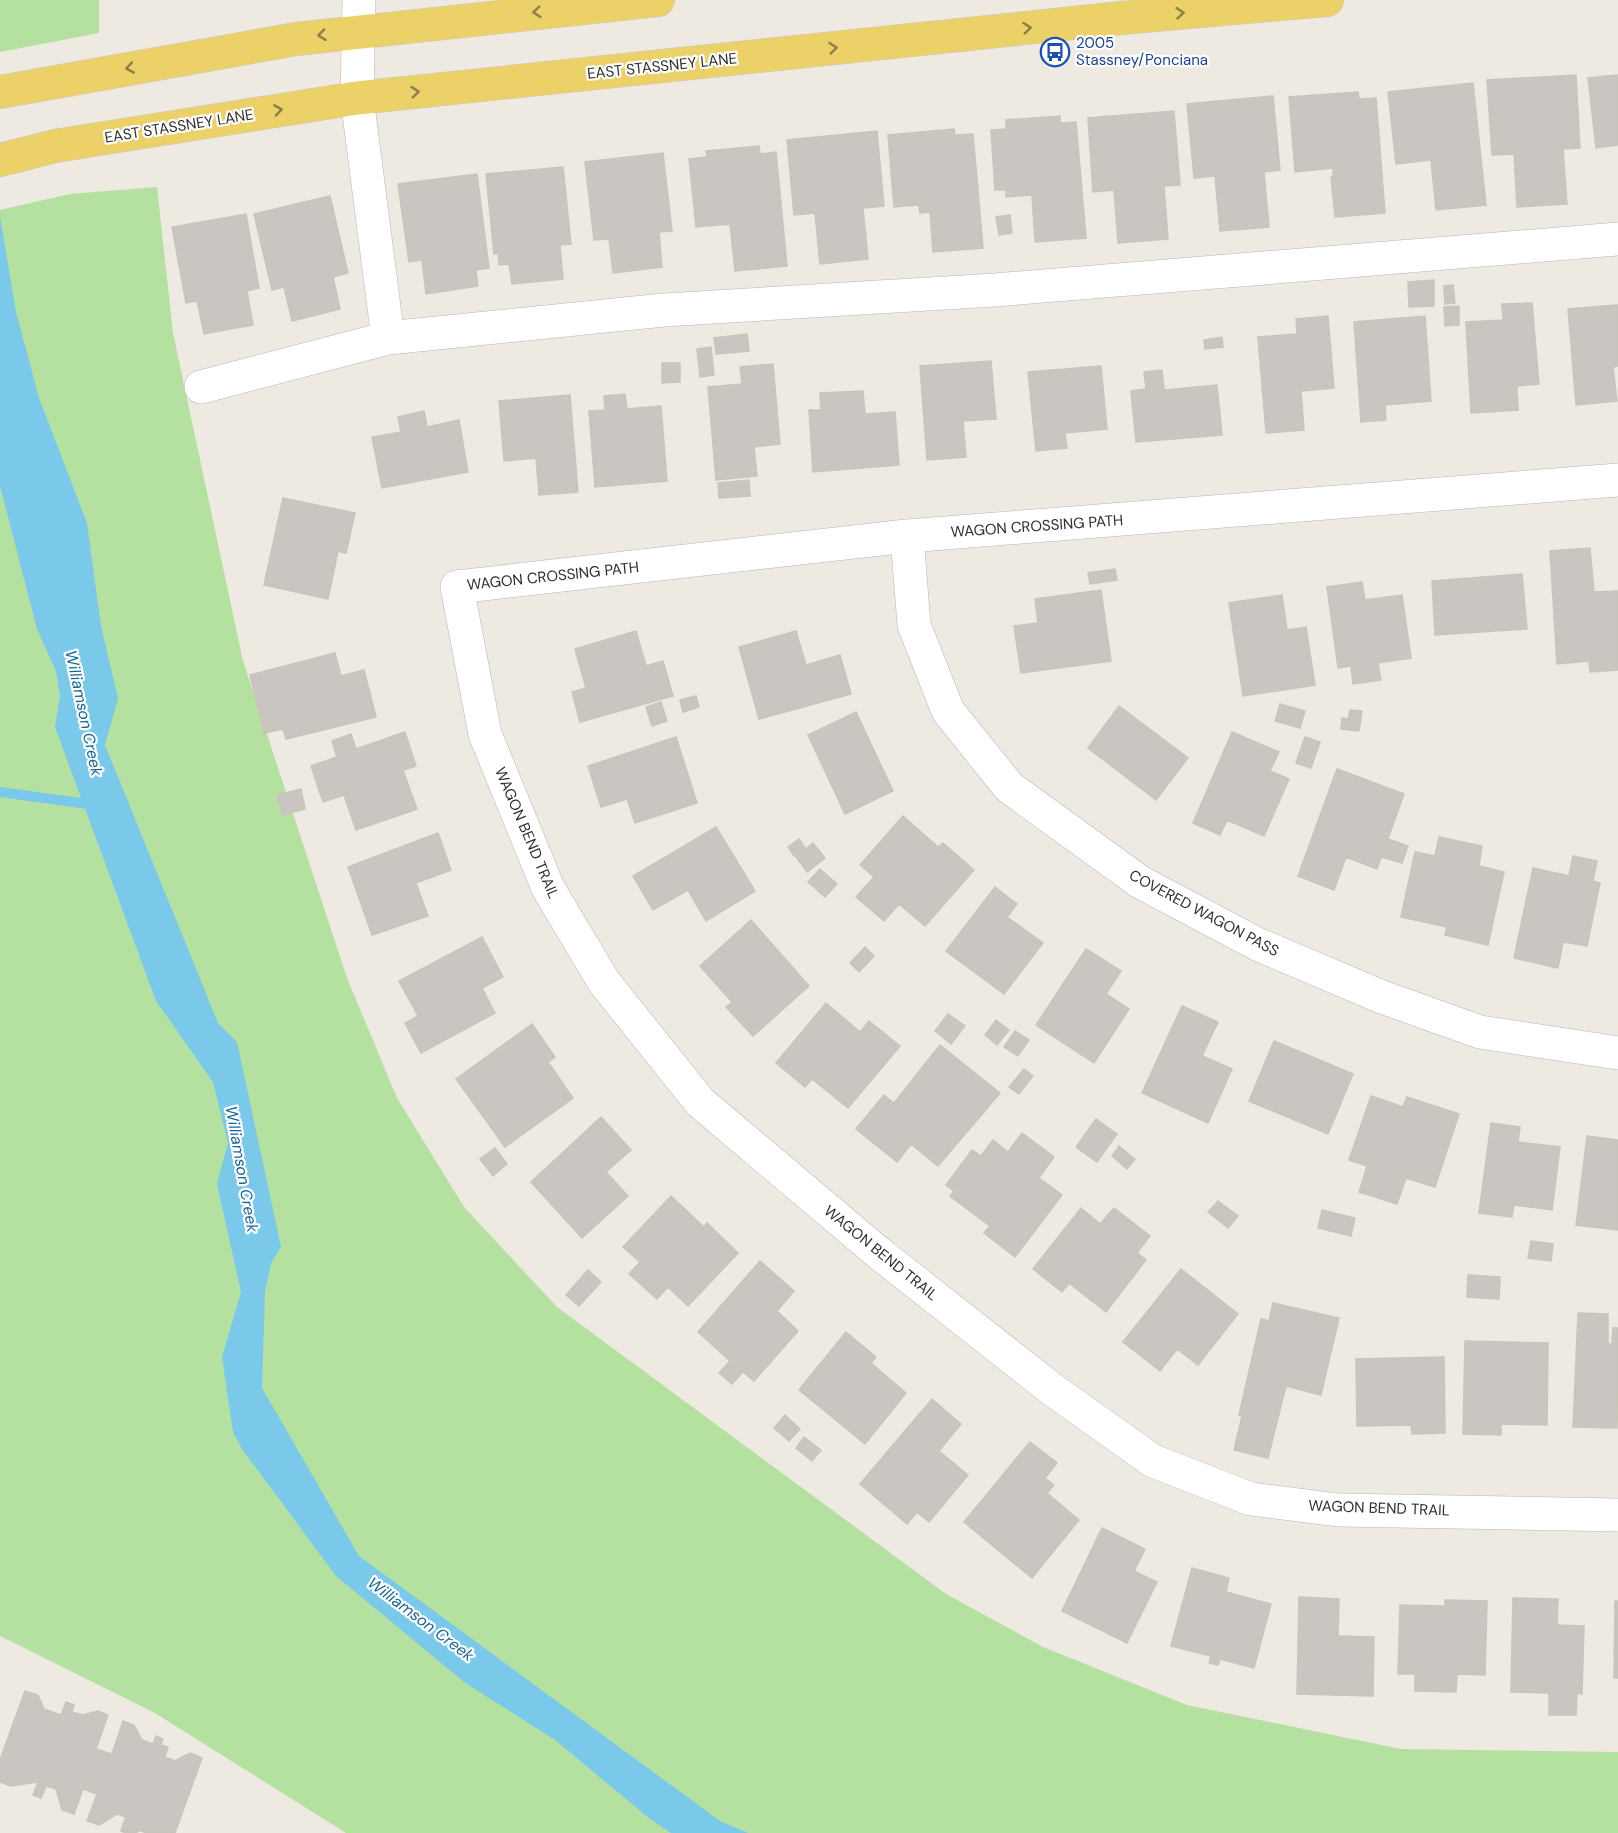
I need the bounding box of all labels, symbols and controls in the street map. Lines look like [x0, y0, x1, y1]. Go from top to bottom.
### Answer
one-way arrow [532, 5, 541, 18]
one-way arrow [1175, 7, 1184, 20]
one-way arrow [1023, 22, 1032, 35]
one-way arrow [317, 29, 327, 41]
place label: 2005 Stassney/Ponciana [1076, 33, 1208, 70]
bus stop icon: 2005 Stassney/Ponciana [1039, 36, 1071, 68]
one-way arrow [829, 42, 838, 55]
street label: EAST STASSNEY LANE [586, 48, 738, 84]
one-way arrow [125, 61, 135, 74]
one-way arrow [411, 86, 420, 99]
street label: EAST STASSNEY LANE [103, 104, 255, 148]
one-way arrow [273, 105, 283, 117]
street label: WAGON CROSSING PATH [950, 510, 1124, 542]
street label: WAGON CROSSING PATH [466, 557, 640, 595]
water label: Williamson Creek [60, 648, 108, 779]
street label: WAGON BEND TRAIL [490, 764, 564, 902]
street label: COVERED WAGON PASS [1126, 865, 1283, 961]
water label: Williamson Creek [221, 1104, 264, 1235]
street label: WAGON BEND TRAIL [820, 1201, 942, 1305]
street label: WAGON BEND TRAIL [1308, 1496, 1450, 1520]
water label: Williamson Creek [364, 1572, 479, 1666]

